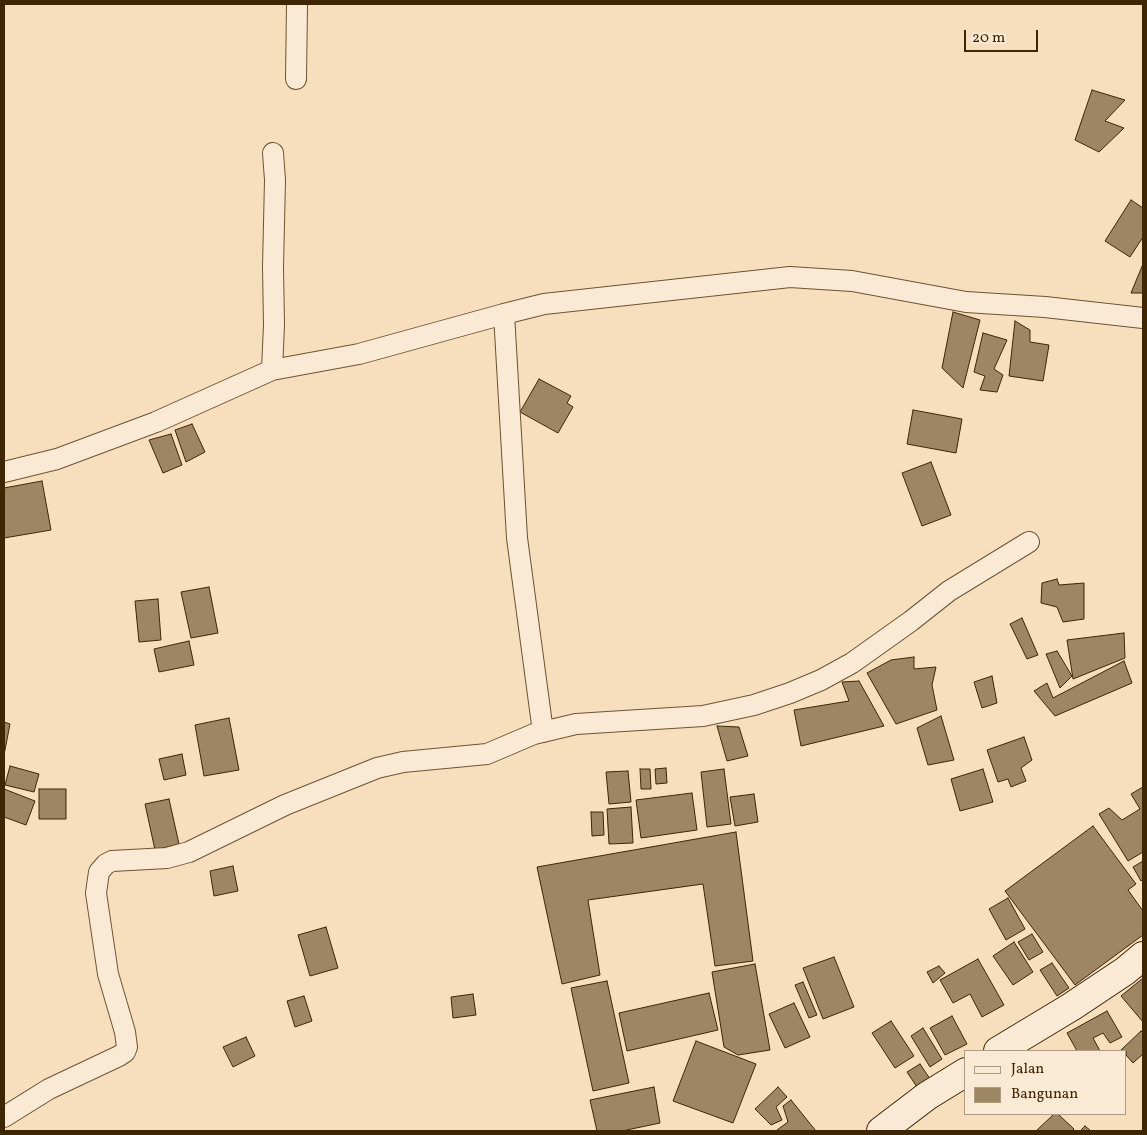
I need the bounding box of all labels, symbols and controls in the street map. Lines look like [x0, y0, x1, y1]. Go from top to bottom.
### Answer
scale bar [967, 20, 1041, 52]
text: 20 m [972, 28, 1005, 49]
legend [964, 1050, 1127, 1115]
text: Jalan [1011, 1059, 1044, 1080]
text: Bangunan [1011, 1084, 1078, 1105]

